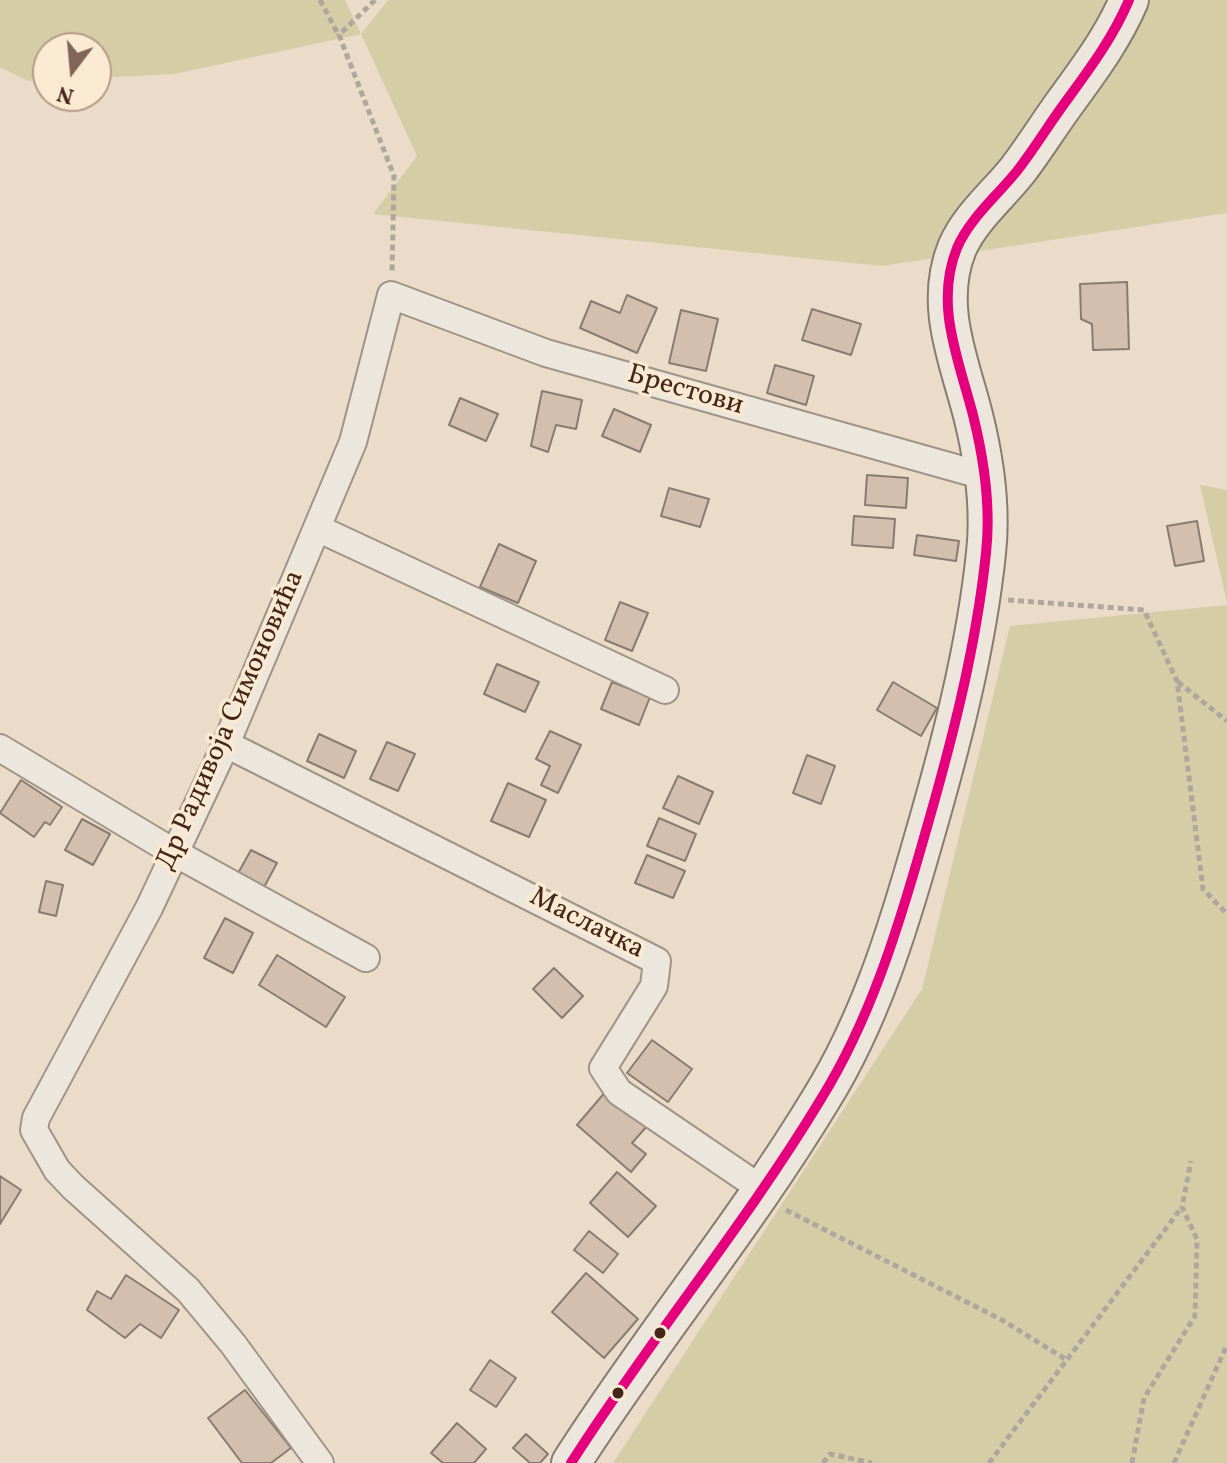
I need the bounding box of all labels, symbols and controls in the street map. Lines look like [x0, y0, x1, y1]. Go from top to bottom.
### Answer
north arrow [32, 32, 112, 112]
text: N [54, 77, 78, 111]
street label: Брестови [623, 359, 747, 425]
street label: Др Радивоја Симоновића [151, 566, 313, 876]
street label: Маслачка [523, 882, 649, 968]
unlabelled marker [652, 1325, 668, 1341]
unlabelled marker [610, 1385, 626, 1401]

